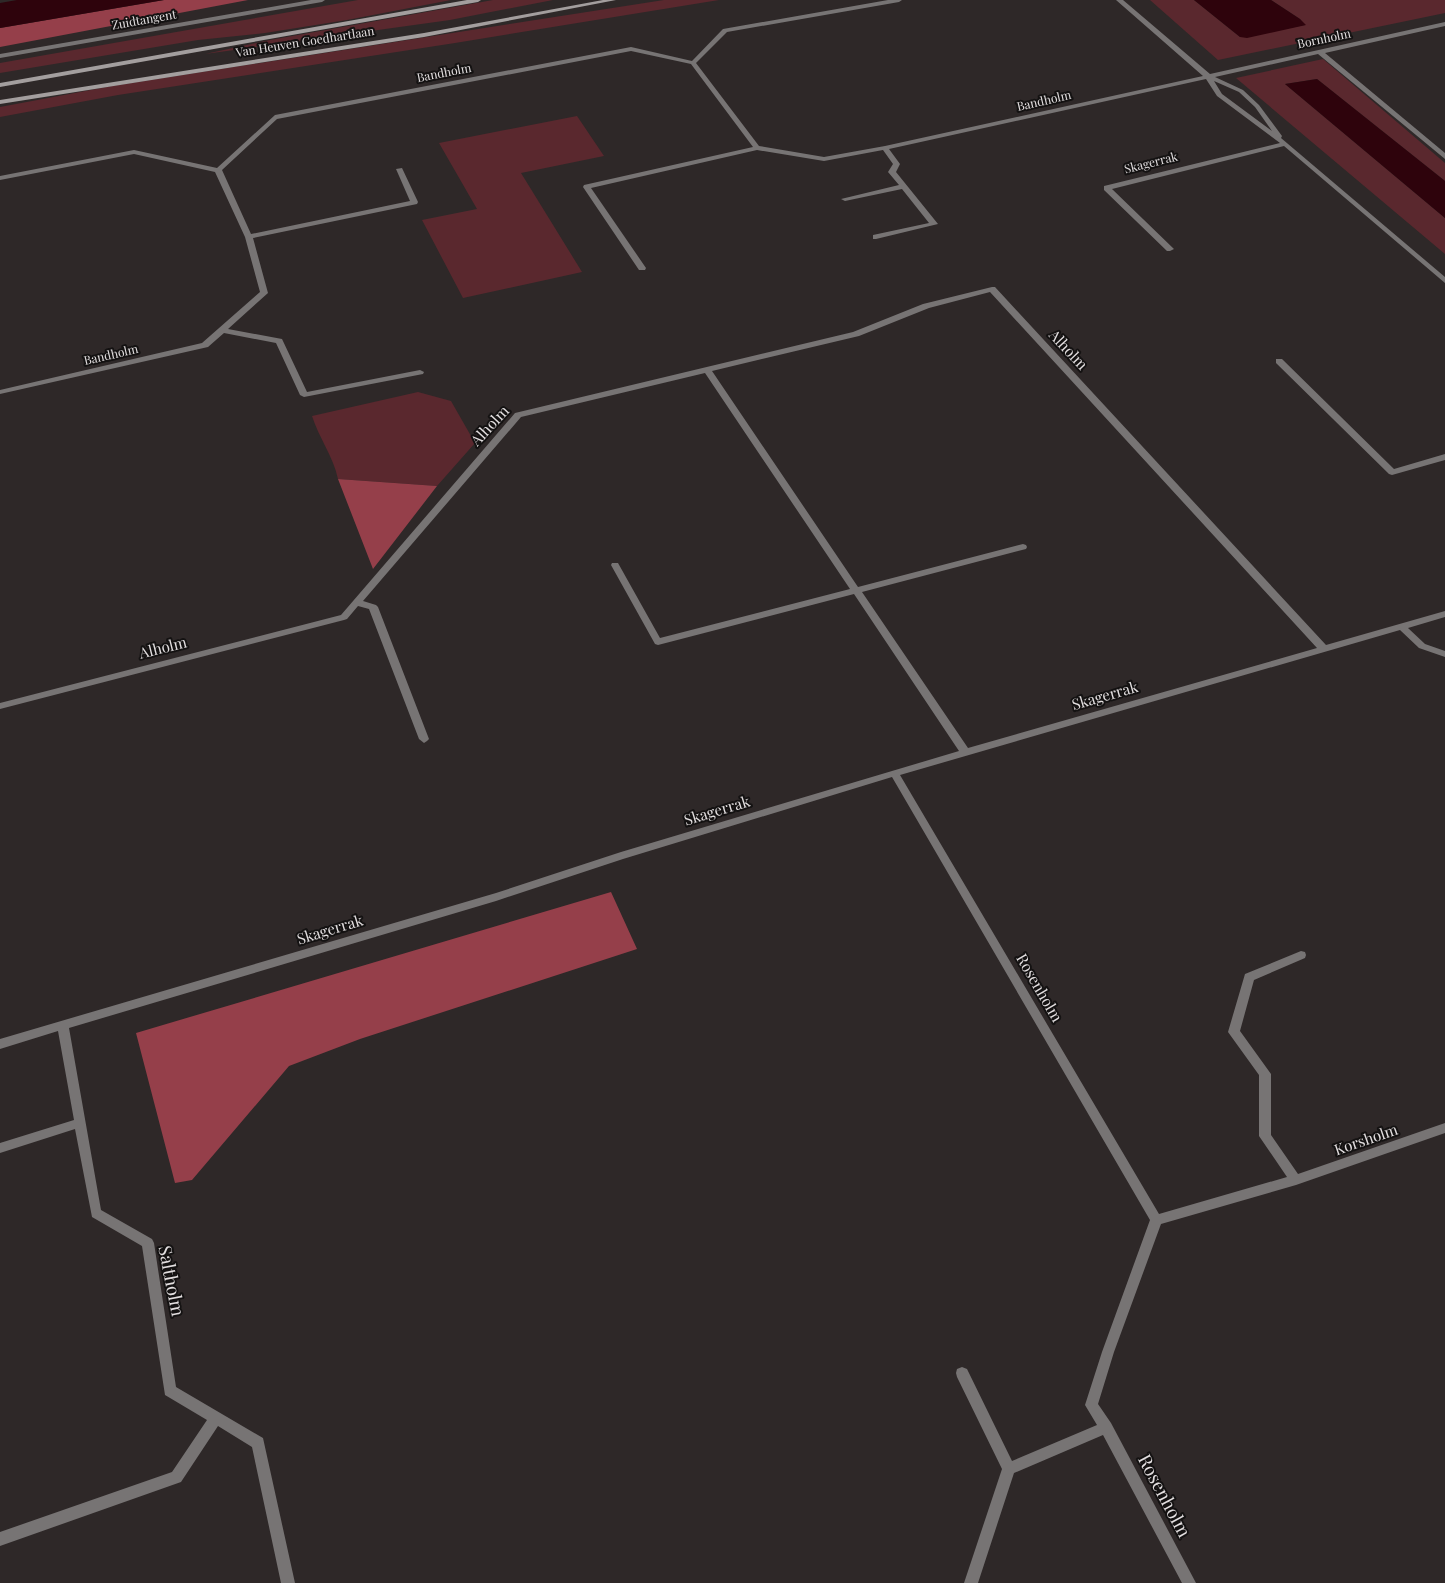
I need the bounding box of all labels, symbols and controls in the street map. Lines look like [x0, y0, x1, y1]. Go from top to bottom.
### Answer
street label: Zuidtangent [110, 5, 178, 33]
street label: Van Heuven Goedhartlaan [233, 22, 375, 60]
street label: Bornholm [1296, 24, 1352, 51]
street label: Bandholm [415, 59, 473, 85]
street label: Bandholm [1015, 86, 1073, 114]
street label: Skagerrak [1122, 148, 1180, 176]
street label: Alholm [1044, 324, 1093, 374]
street label: Bandholm [82, 340, 140, 368]
street label: Alholm [465, 400, 513, 451]
street label: Alholm [136, 631, 189, 663]
street label: Skagerrak [1069, 676, 1141, 714]
street label: Skagerrak [681, 790, 753, 830]
street label: Skagerrak [294, 909, 366, 949]
street label: Rosenholm [1012, 950, 1068, 1026]
street label: Korsholm [1331, 1119, 1401, 1159]
street label: Saltholm [153, 1243, 191, 1318]
street label: Rosenholm [1133, 1450, 1197, 1541]

